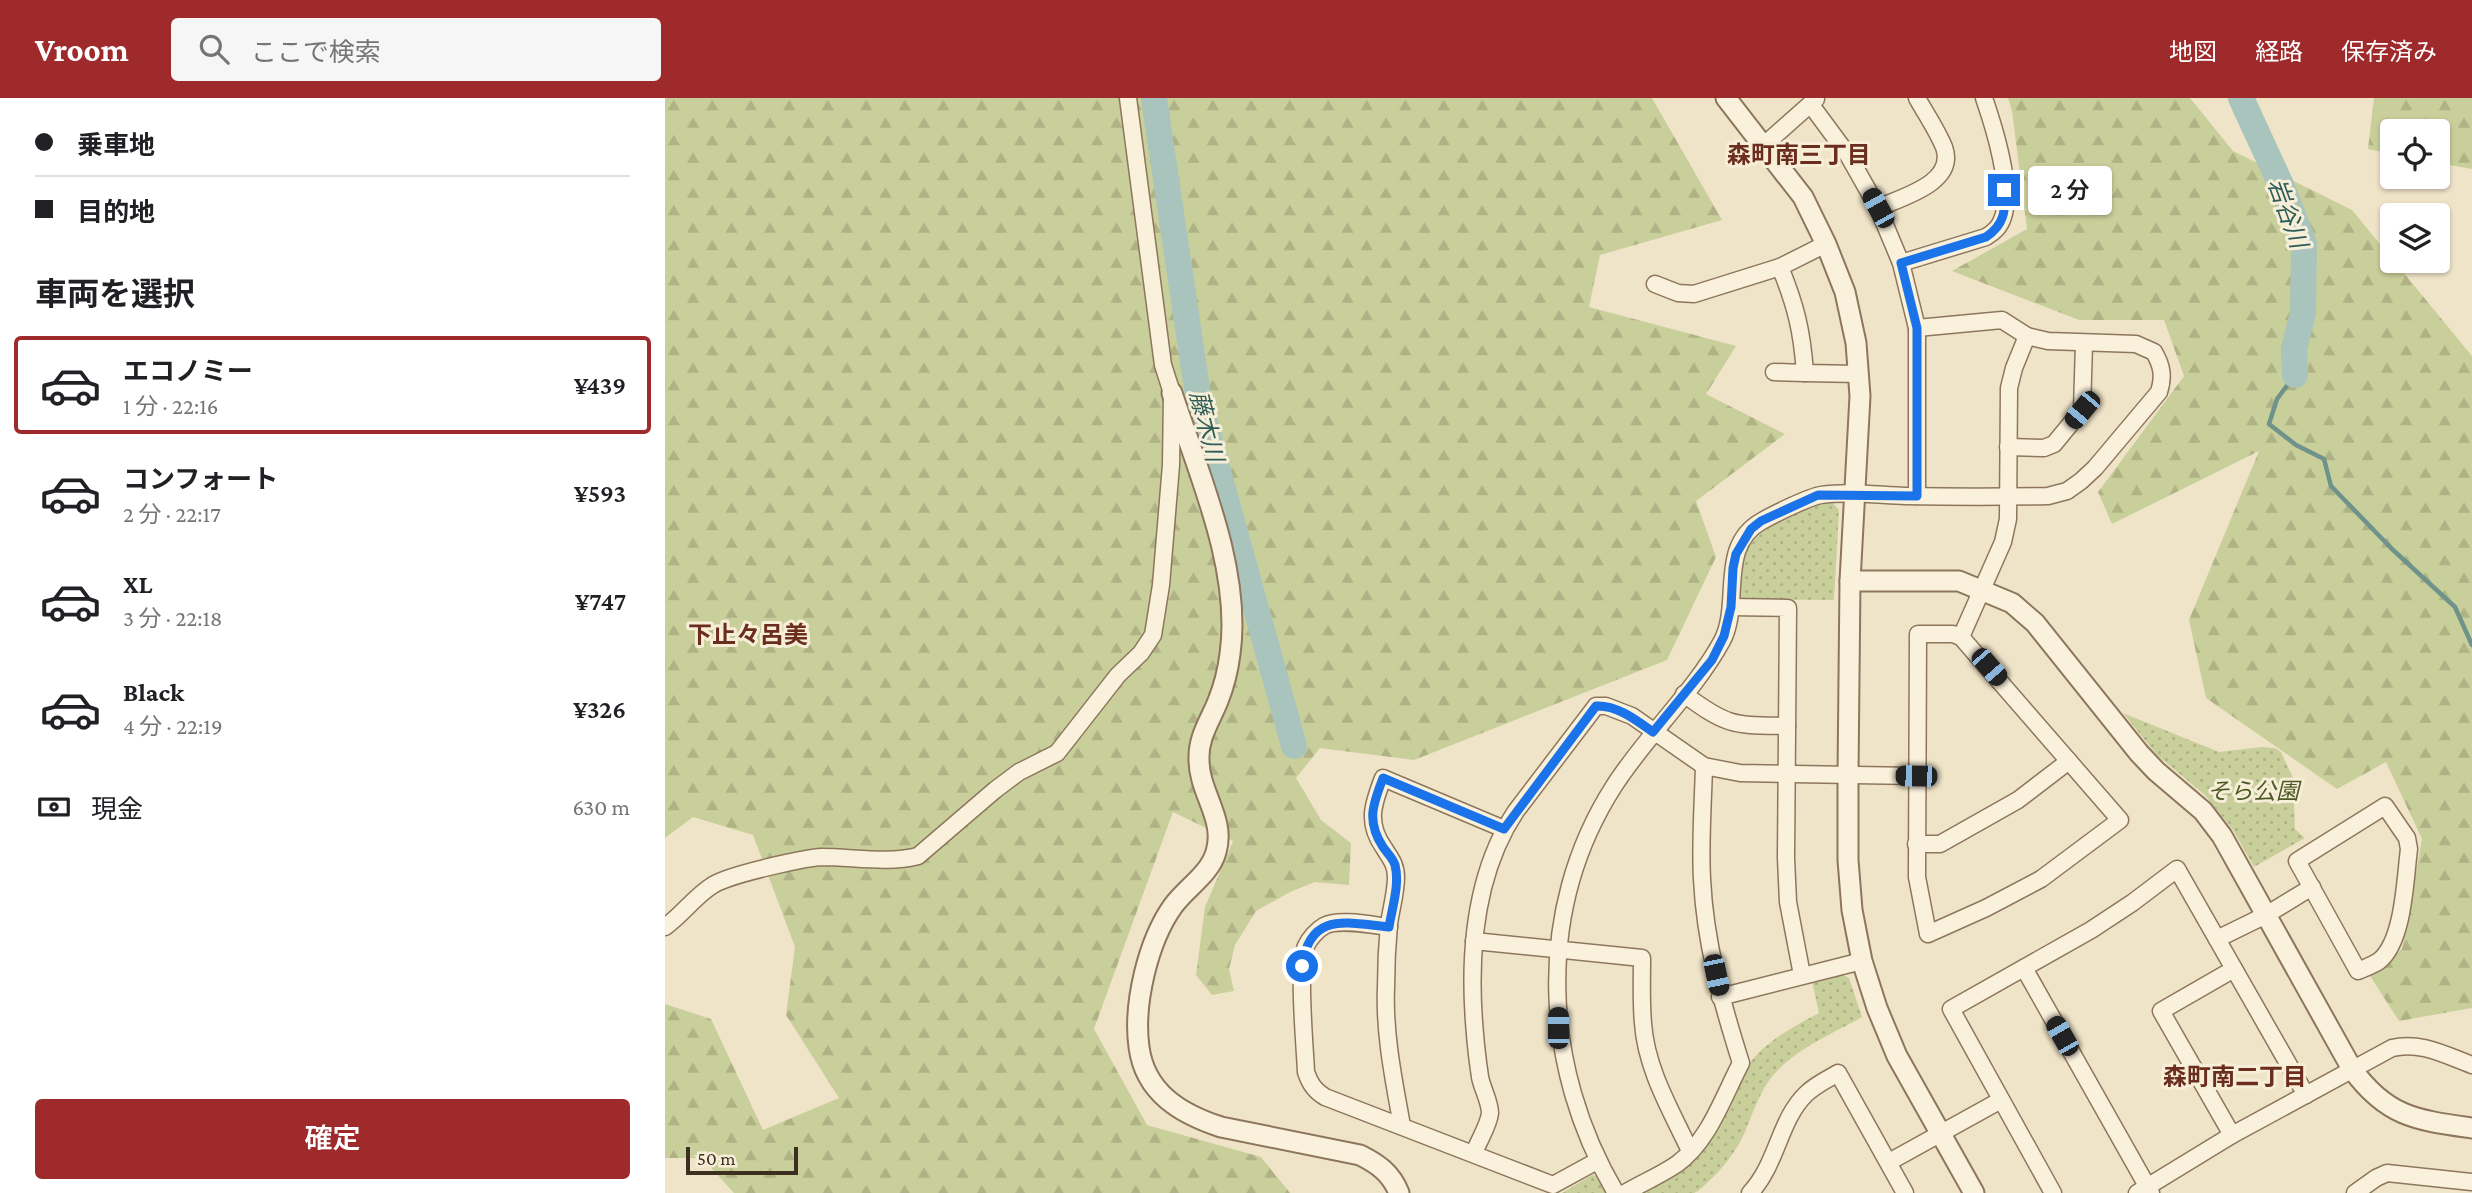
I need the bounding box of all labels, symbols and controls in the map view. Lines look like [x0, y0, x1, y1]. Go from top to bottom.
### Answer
search box [171, 18, 661, 81]
icon: search [195, 30, 233, 68]
text: Vroom [35, 31, 129, 68]
text: ここで検索 [251, 38, 381, 67]
text: 地図 [2169, 38, 2217, 65]
text: 経路 [2255, 38, 2303, 65]
text: 保存済み [2341, 38, 2437, 65]
map controls [2380, 119, 2450, 273]
button: locate [2380, 119, 2450, 189]
text: 乗車地 [77, 131, 155, 160]
district label: 森町南三丁目 [1727, 141, 1871, 168]
callout: 2 分 [2029, 166, 2113, 214]
route end [1988, 174, 2020, 206]
water label: 岩谷川 [2263, 175, 2314, 254]
text: 2 分 [2051, 177, 2089, 203]
car [1859, 185, 1898, 231]
text: 目的地 [77, 198, 155, 227]
button: layers [2380, 203, 2450, 273]
text: 車両を選択 [35, 276, 195, 312]
icon: car [39, 354, 102, 417]
text: エコノミー [123, 357, 253, 386]
text: ¥439 [574, 371, 626, 400]
car [2061, 387, 2104, 433]
water label: 藤木川 [1185, 388, 1230, 467]
text: 1 分 · 22:16 [123, 393, 218, 419]
icon: car [39, 462, 102, 525]
text: コンフォート [123, 465, 278, 494]
text: ¥593 [574, 479, 626, 508]
text: 2 分 · 22:17 [123, 501, 221, 527]
icon: car [39, 570, 102, 633]
text: XL [123, 570, 152, 599]
text: ¥747 [575, 587, 626, 616]
text: 3 分 · 22:18 [123, 605, 222, 631]
district label: 下止々呂美 [688, 621, 808, 648]
car [1968, 644, 2011, 690]
icon: car [39, 678, 102, 741]
text: Black [123, 678, 184, 707]
text: ¥326 [573, 695, 626, 724]
text: 4 分 · 22:19 [123, 713, 223, 739]
car [1895, 765, 1938, 787]
park label: そら公園 [2207, 778, 2302, 804]
icon: cash [35, 788, 73, 826]
text: 630 m [572, 794, 630, 820]
text: 現金 [91, 795, 143, 824]
route start [1286, 950, 1318, 982]
car [1702, 952, 1731, 998]
car [1548, 1007, 1569, 1049]
car [2043, 1013, 2082, 1059]
district label: 森町南二丁目 [2163, 1063, 2307, 1090]
button: 確定 [35, 1099, 630, 1179]
scale bar [686, 1144, 798, 1176]
text: 50 m [697, 1148, 736, 1169]

